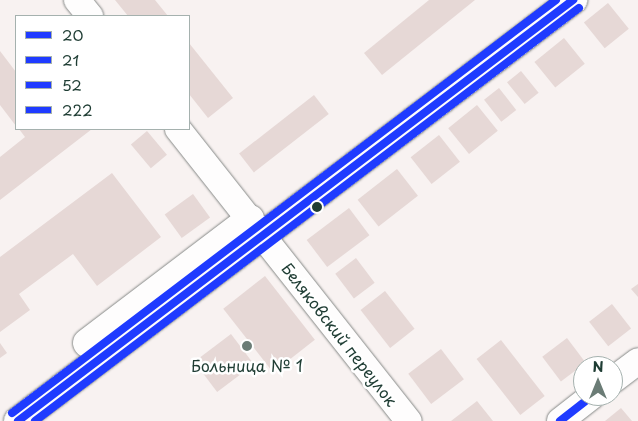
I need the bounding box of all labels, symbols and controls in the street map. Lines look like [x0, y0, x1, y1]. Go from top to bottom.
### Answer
legend [15, 15, 190, 130]
text: 20 [62, 23, 83, 46]
text: 21 [62, 48, 79, 71]
text: 52 [62, 73, 82, 96]
text: 222 [62, 98, 93, 121]
unlabelled marker [312, 202, 322, 212]
street label: Беляковский переулок [278, 259, 402, 409]
marker: Больница № 1 [240, 339, 254, 353]
place label: Больница № 1 [191, 355, 303, 375]
north arrow [573, 356, 623, 406]
text: N [592, 356, 604, 377]

